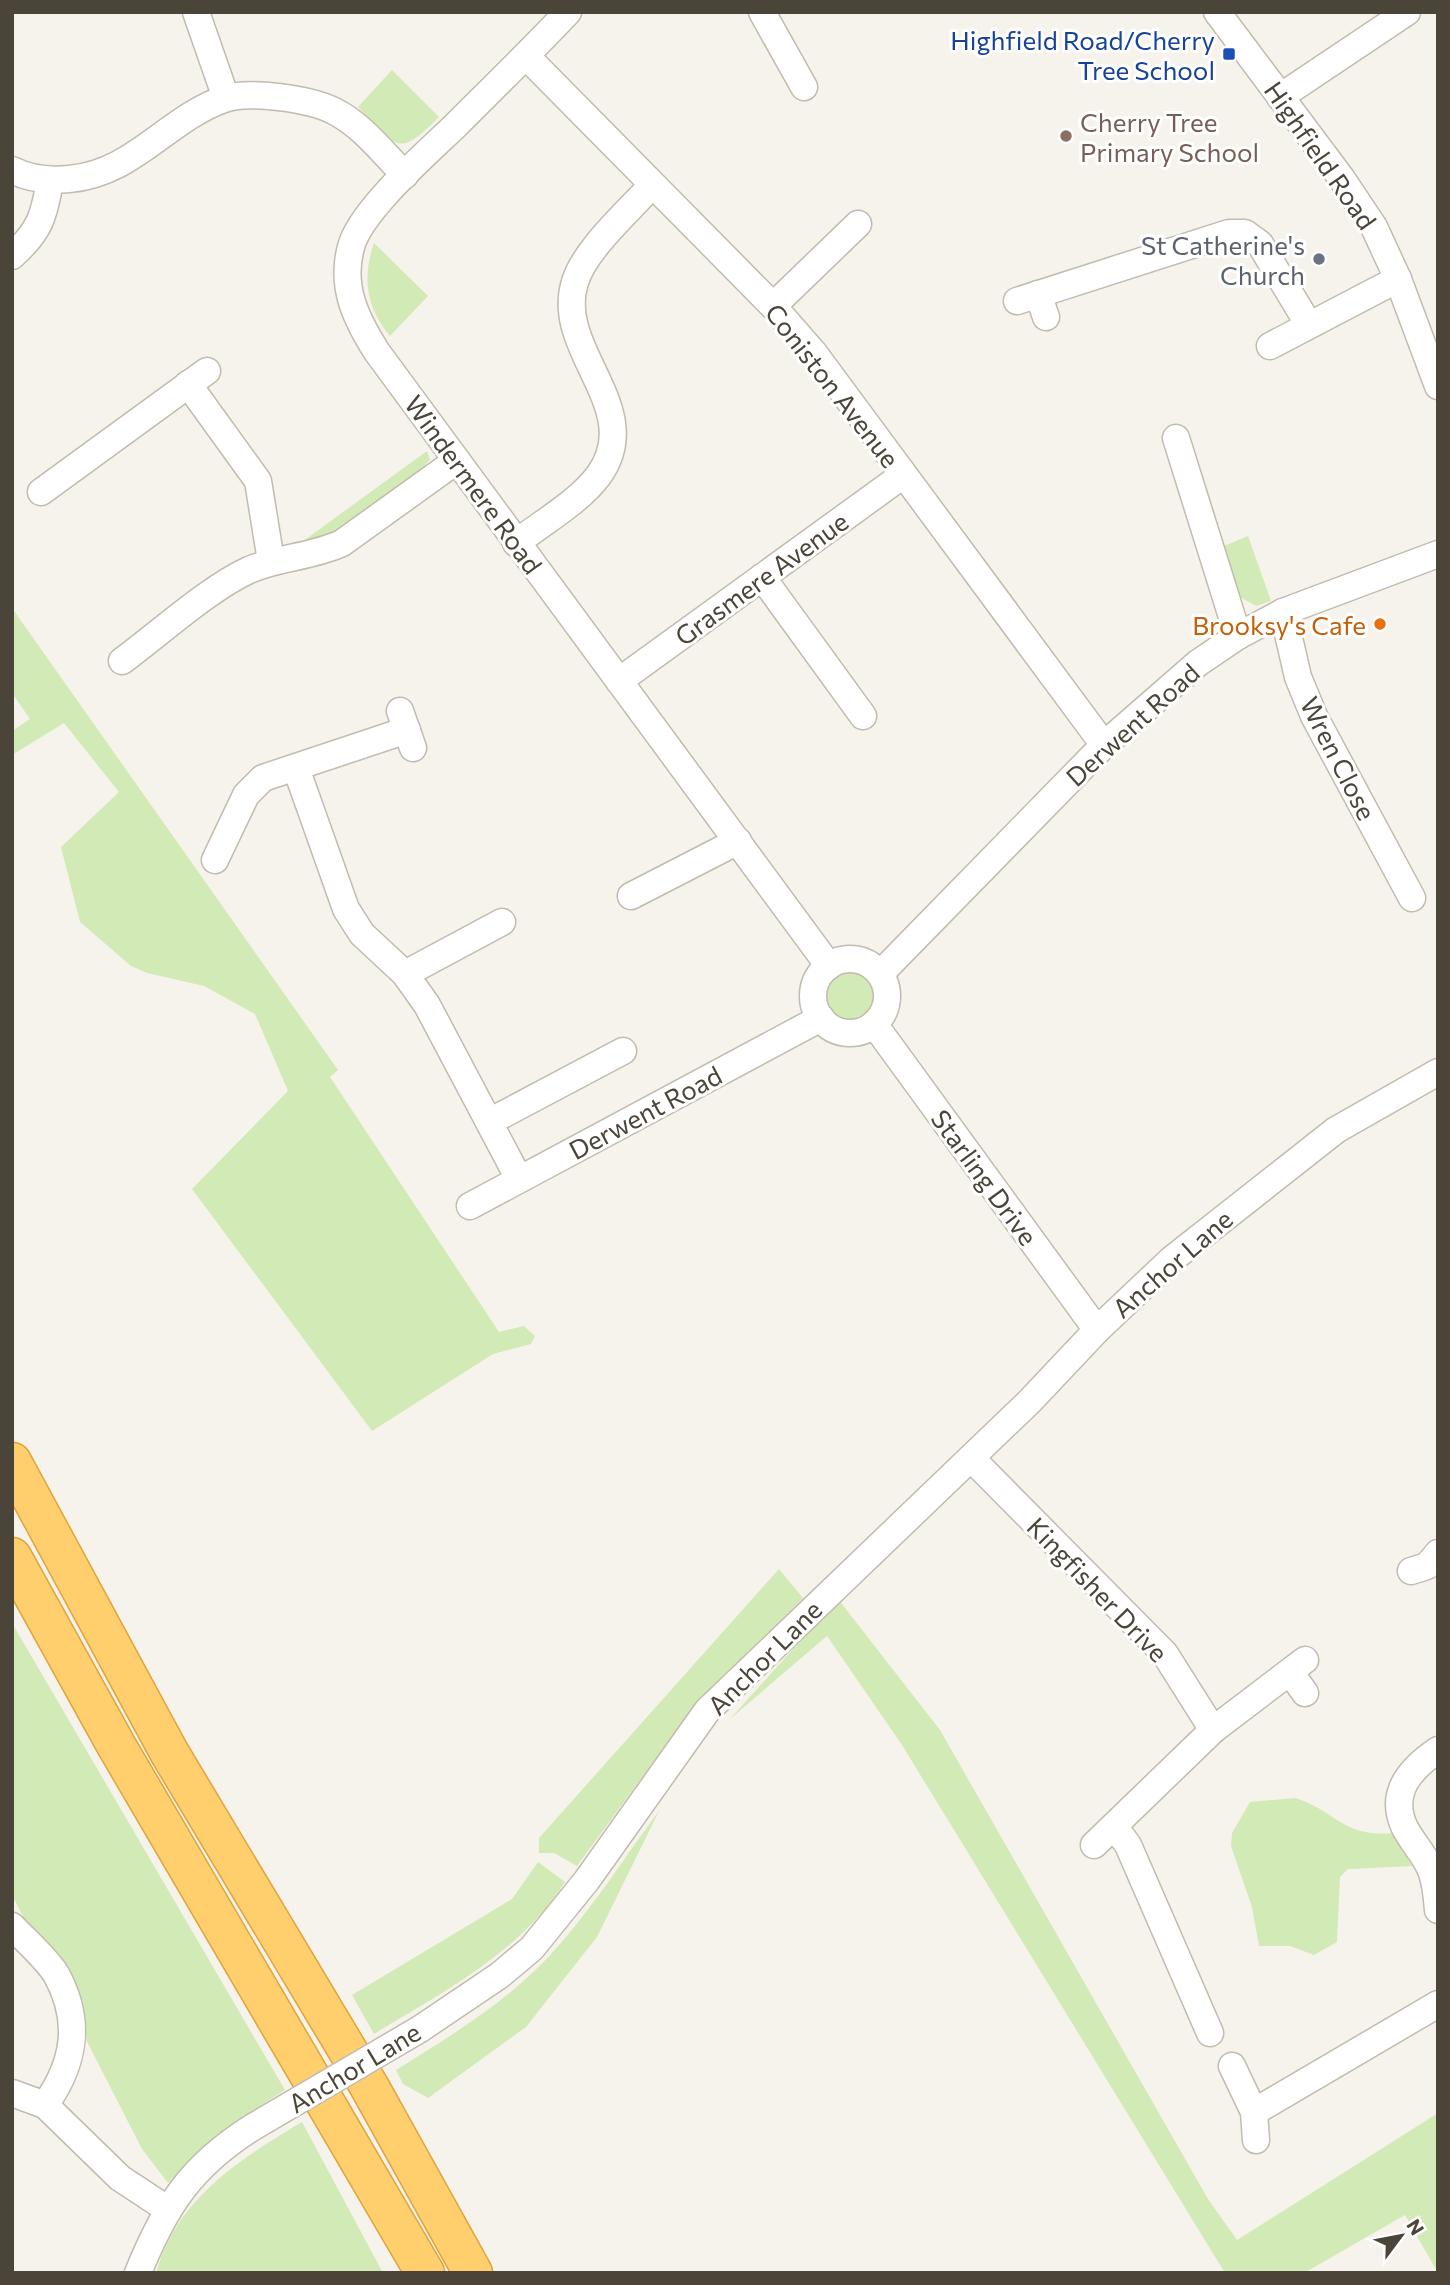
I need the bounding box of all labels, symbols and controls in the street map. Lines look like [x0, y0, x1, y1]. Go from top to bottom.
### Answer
place label: Highfield Road/Cherry Tree School [950, 24, 1215, 85]
marker: Highfield Road/Cherry Tree School [1221, 46, 1237, 62]
street label: Highfield Road [1259, 75, 1383, 235]
place label: Cherry Tree Primary School [1080, 106, 1259, 167]
marker: Cherry Tree Primary School [1058, 128, 1074, 144]
place label: St Catherine's Church [1141, 229, 1305, 290]
marker: St Catherine's Church [1311, 251, 1327, 267]
street label: Coniston Avenue [759, 297, 907, 473]
street label: Windermere Road [399, 389, 549, 579]
street label: Grasmere Avenue [668, 505, 854, 651]
place label: Brooksy's Cafe [1192, 609, 1366, 640]
marker: Brooksy's Cafe [1372, 616, 1388, 632]
street label: Derwent Road [1059, 656, 1205, 792]
street label: Wren Close [1295, 691, 1383, 825]
street label: Derwent Road [563, 1059, 727, 1165]
street label: Starling Drive [926, 1103, 1044, 1251]
street label: Anchor Lane [1106, 1203, 1238, 1323]
street label: Kingfisher Drive [1021, 1510, 1175, 1668]
street label: Anchor Lane [701, 1594, 827, 1720]
street label: Anchor Lane [282, 2015, 426, 2119]
north arrow [1366, 2201, 1436, 2271]
text: N [1402, 2215, 1429, 2239]

